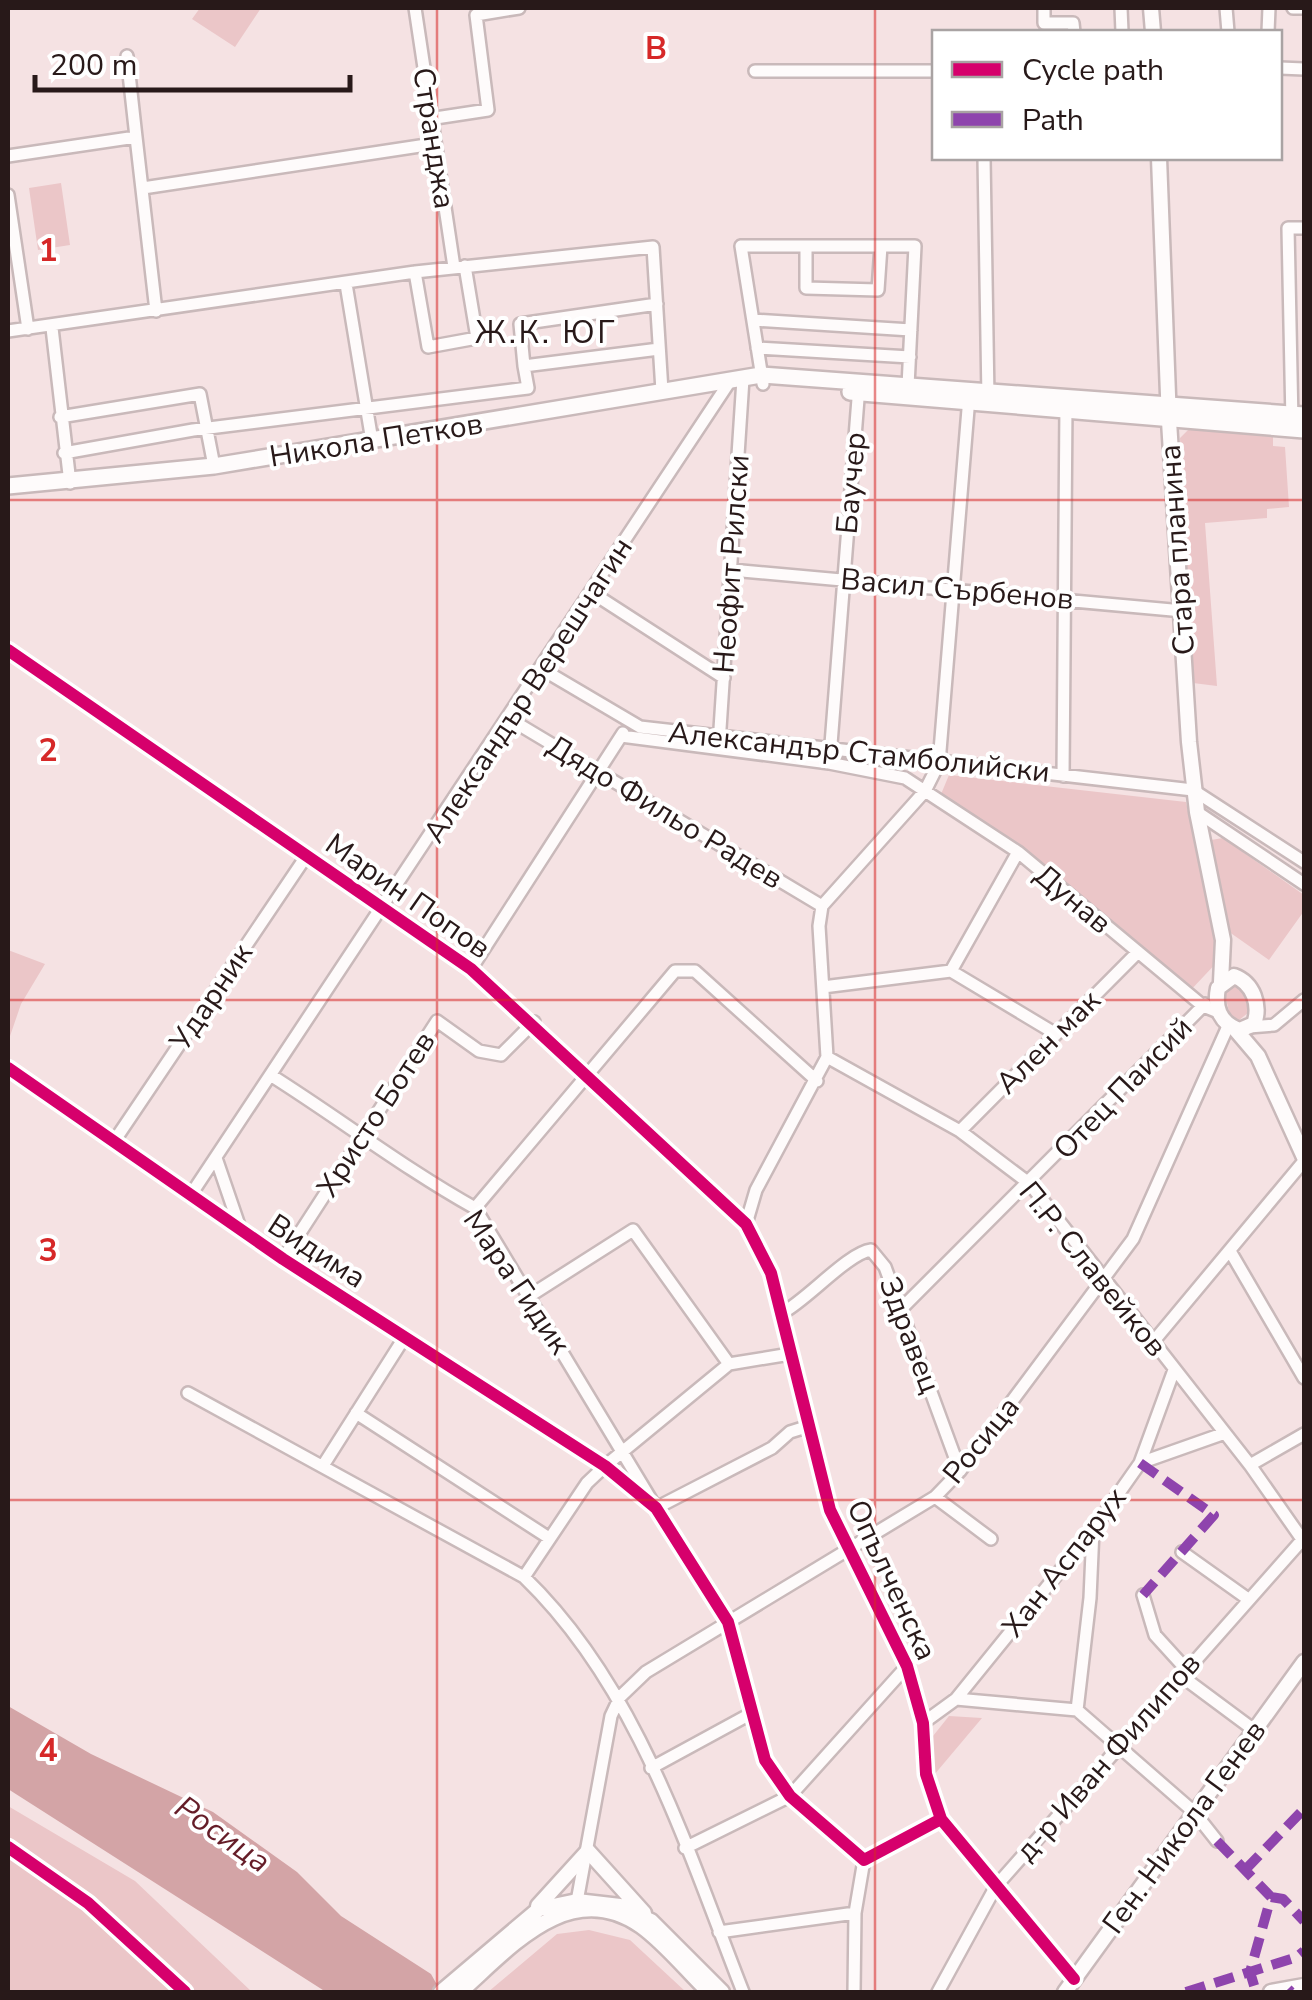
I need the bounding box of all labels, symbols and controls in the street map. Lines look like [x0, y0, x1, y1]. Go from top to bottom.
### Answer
text: B [645, 27, 667, 70]
scale bar [35, 30, 350, 92]
legend [932, 30, 1282, 160]
text: 200 m [50, 45, 137, 86]
text: Cycle path [1022, 50, 1164, 91]
street label: Странджа [402, 64, 465, 212]
text: Path [1022, 100, 1084, 141]
text: 1 [38, 229, 58, 272]
district label: Ж.К. ЮГ [475, 311, 617, 354]
street label: Никола Петков [267, 403, 486, 478]
street label: Баучер [827, 430, 876, 536]
street label: Стара планина [1150, 443, 1205, 657]
street label: Неофит Рилски [703, 453, 760, 675]
street label: Александър Верешчагин [414, 530, 643, 851]
street label: Васил Сърбенов [839, 559, 1075, 620]
street label: Александър Стамболийски [666, 712, 1052, 793]
street label: Дядо Фильо Радев [539, 726, 790, 899]
text: 2 [38, 729, 58, 772]
street label: Марин Попов [317, 824, 499, 969]
street label: Дунав [1026, 855, 1120, 944]
street label: Ударник [160, 935, 263, 1060]
street label: Ален мак [987, 981, 1110, 1104]
street label: Отец Паисий [1045, 1008, 1202, 1169]
street label: Христо Ботев [308, 1024, 445, 1205]
street label: П.Р. Славейков [1009, 1173, 1176, 1366]
street label: Мара Гидик [453, 1202, 580, 1363]
street label: Видима [260, 1205, 374, 1298]
text: 3 [38, 1229, 58, 1272]
street label: Здравец [869, 1271, 950, 1399]
street label: Росица [934, 1388, 1029, 1493]
street label: Хан Аспарух [993, 1479, 1136, 1646]
street label: Опълченска [836, 1493, 947, 1667]
street label: д-р Иван Филипов [1006, 1644, 1210, 1870]
street label: Ген. Никола Генев [1093, 1712, 1276, 1942]
text: 4 [38, 1729, 58, 1772]
water label: Росица [166, 1786, 279, 1883]

